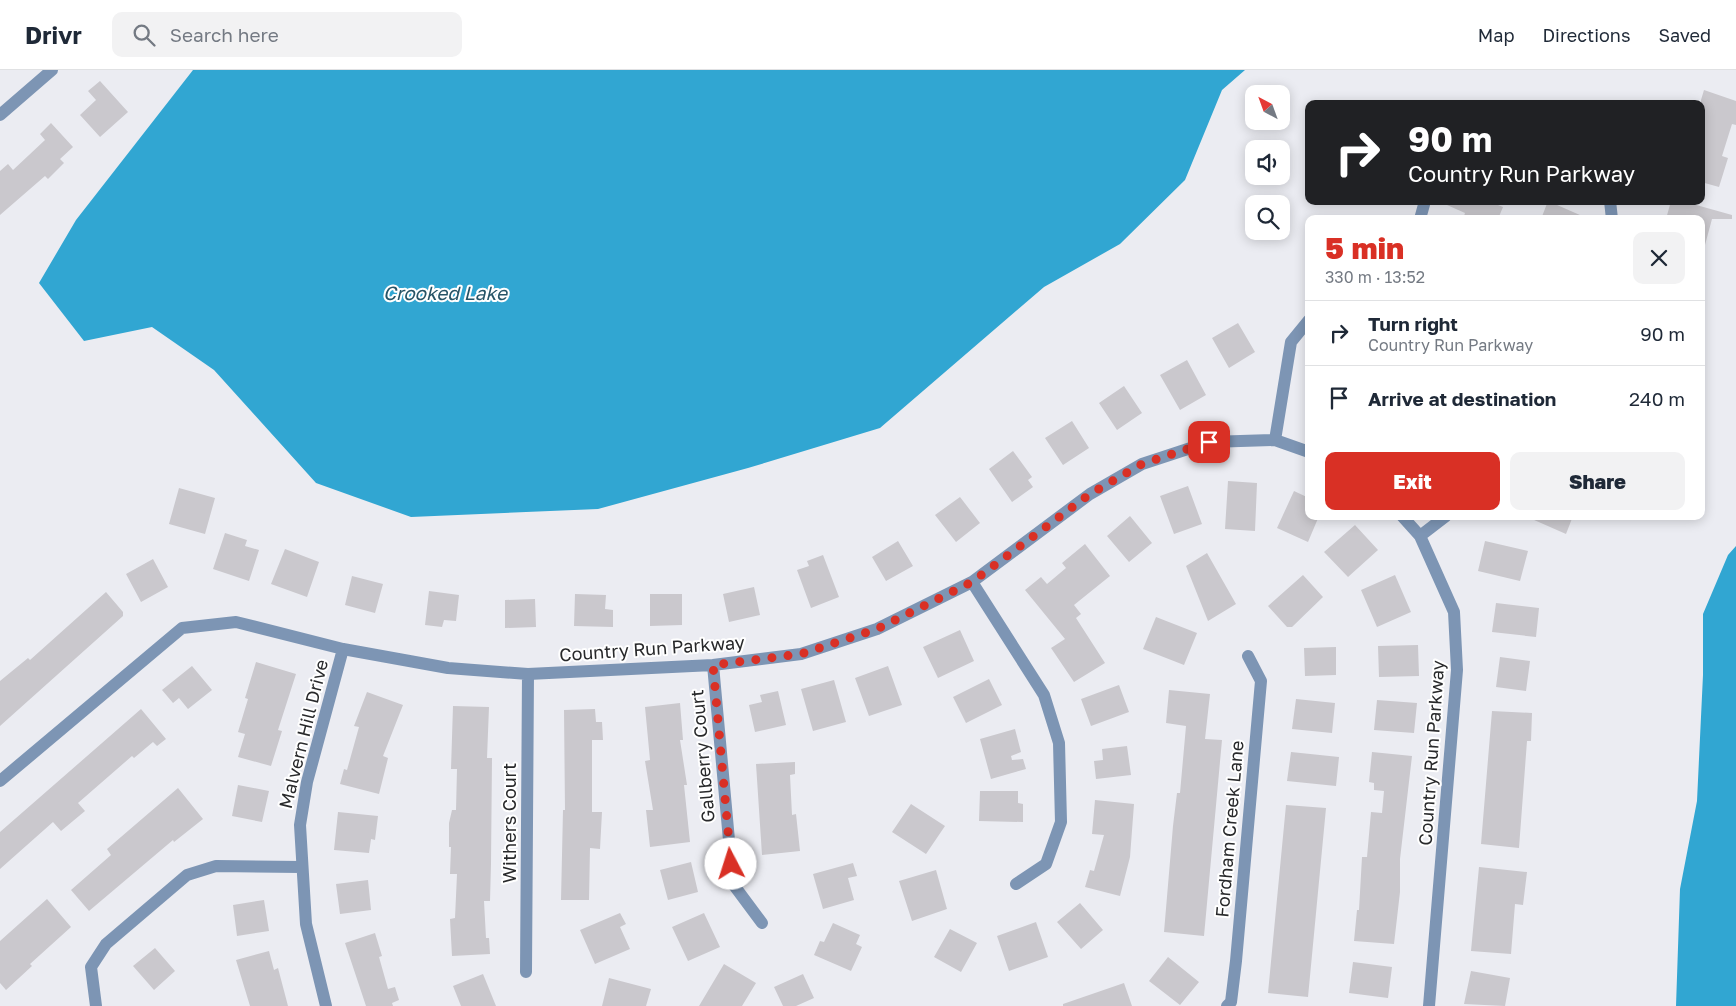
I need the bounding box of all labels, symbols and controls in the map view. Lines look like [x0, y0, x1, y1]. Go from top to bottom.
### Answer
search box [112, 12, 462, 57]
text: Drivr [25, 20, 82, 49]
icon: search [130, 21, 158, 49]
text: Search here [170, 23, 279, 46]
text: Map [1478, 24, 1514, 46]
text: Directions [1542, 24, 1630, 46]
text: Saved [1658, 24, 1711, 46]
north arrow [1245, 85, 1290, 130]
map controls [1245, 85, 1290, 240]
text: 90 m [1408, 118, 1492, 160]
icon: right [1325, 120, 1390, 185]
button: sound [1245, 140, 1290, 185]
text: Country Run Parkway [1408, 160, 1635, 187]
button: search [1245, 195, 1290, 240]
text: 5 min [1325, 230, 1404, 266]
button: close [1633, 232, 1685, 284]
text: 330 m · 13:52 [1325, 267, 1425, 287]
water label: Crooked Lake [383, 281, 509, 304]
text: Turn right [1368, 312, 1458, 335]
icon: right [1325, 319, 1353, 347]
text: 90 m [1640, 322, 1685, 345]
text: Country Run Parkway [1368, 335, 1533, 355]
icon: arrive [1325, 384, 1353, 412]
text: Arrive at destination [1368, 387, 1556, 410]
text: 240 m [1629, 387, 1685, 410]
pin [1188, 421, 1230, 463]
icon: arrive [1195, 428, 1223, 456]
button: Exit [1325, 452, 1500, 510]
button: Share [1510, 452, 1685, 510]
street label: Country Run Parkway [559, 631, 745, 665]
street label: Malvern Hill Drive [274, 657, 332, 811]
street label: Country Run Parkway [1414, 660, 1448, 846]
street label: Gallberry Court [685, 689, 719, 824]
street label: Fordham Creek Lane [1210, 739, 1248, 918]
street label: Withers Court [498, 763, 520, 883]
position arrow [704, 837, 756, 889]

